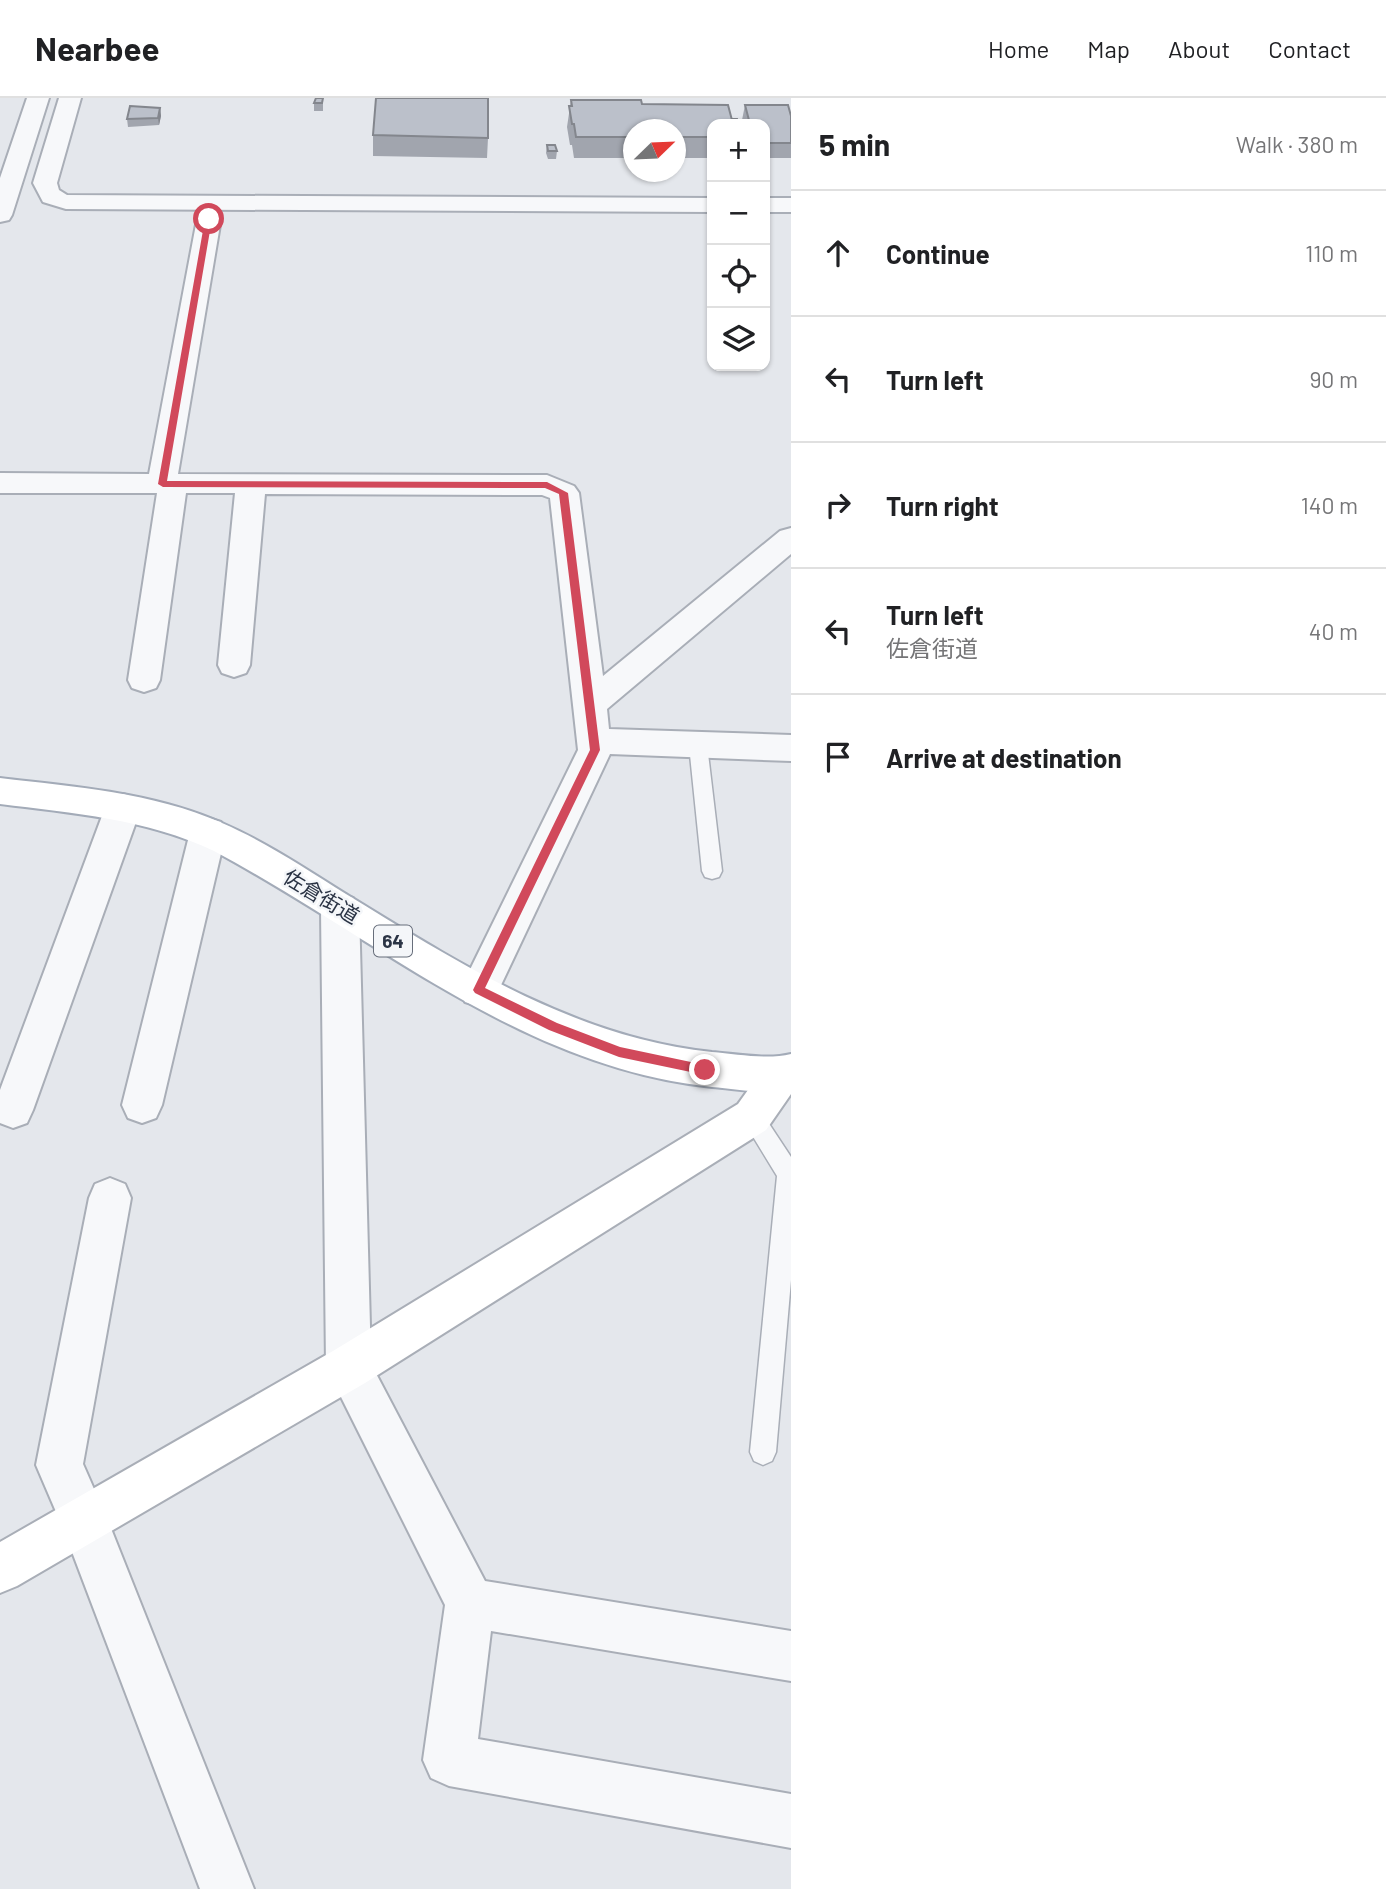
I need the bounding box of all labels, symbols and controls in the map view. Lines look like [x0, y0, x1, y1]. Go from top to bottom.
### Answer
text: Nearbee [35, 28, 159, 68]
text: Home [988, 34, 1049, 63]
text: Map [1087, 34, 1130, 63]
text: About [1168, 34, 1230, 63]
text: Contact [1268, 34, 1351, 63]
north arrow [623, 119, 686, 182]
map controls [707, 119, 770, 371]
button: + [707, 119, 770, 182]
text: 5 min [819, 126, 890, 162]
text: Walk · 380 m [1236, 130, 1358, 158]
button: − [707, 182, 770, 245]
route start [193, 203, 224, 234]
icon: ahead [819, 234, 857, 272]
text: Continue [886, 238, 990, 269]
text: 110 m [1305, 239, 1358, 267]
button: locate [707, 245, 770, 308]
button: layers [707, 308, 770, 371]
icon: left [819, 360, 857, 398]
text: Turn left [886, 364, 984, 395]
text: 90 m [1309, 365, 1358, 393]
icon: right [819, 486, 857, 524]
text: Turn right [886, 490, 999, 521]
text: 140 m [1301, 491, 1358, 519]
text: Turn left [886, 599, 984, 630]
icon: left [819, 612, 857, 650]
text: 40 m [1309, 617, 1358, 645]
text: 佐倉街道 [886, 634, 978, 662]
icon: arrive [819, 738, 857, 776]
text: Arrive at destination [886, 742, 1122, 773]
street label: 佐倉街道 [279, 863, 364, 928]
road number: 64 [374, 926, 412, 956]
route end [689, 1054, 720, 1085]

